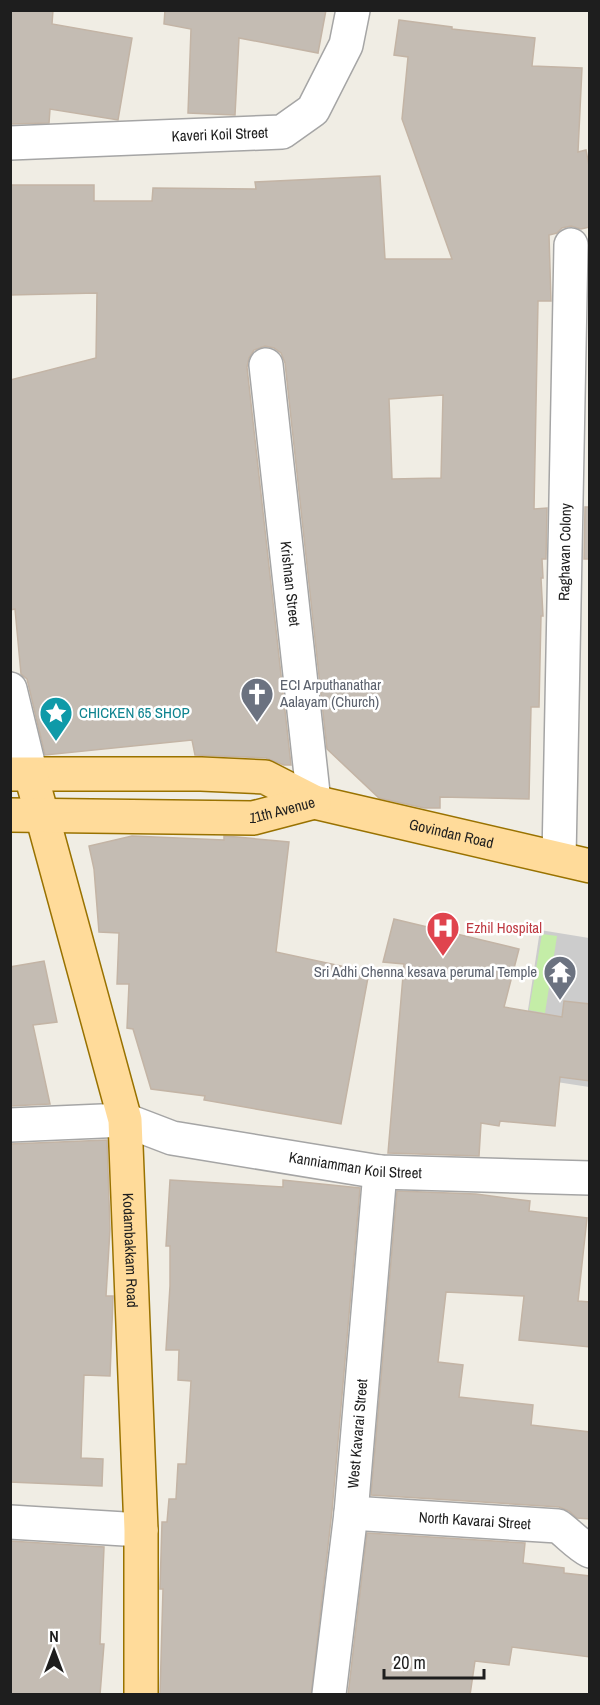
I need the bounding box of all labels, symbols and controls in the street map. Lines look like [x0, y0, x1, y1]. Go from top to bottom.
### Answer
street label: Kaveri Koil Street [171, 122, 269, 146]
street label: Raghavan Colony [553, 502, 576, 601]
street label: Krishnan Street [275, 540, 306, 628]
place label: ECI Arputhanathar Aalayam (Church) [279, 674, 381, 712]
church icon: ECI Arputhanathar Aalayam (Church) [239, 676, 275, 723]
place icon: CHICKEN 65 SHOP [38, 695, 74, 742]
place label: CHICKEN 65 SHOP [79, 702, 190, 723]
street label: 11th Avenue [249, 791, 317, 828]
street label: Govindan Road [407, 813, 496, 853]
hospital icon: Ezhil Hospital [425, 910, 461, 957]
place label: Ezhil Hospital [466, 917, 542, 938]
temple icon: Sri Adhi Chenna kesava perumal Temple [542, 954, 578, 1001]
place label: Sri Adhi Chenna kesava perumal Temple [314, 961, 537, 982]
street label: Kanniamman Koil Street [287, 1146, 423, 1183]
street label: Kodambakkam Road [118, 1192, 143, 1308]
street label: West Kavarai Street [342, 1377, 372, 1489]
street label: North Kavarai Street [418, 1506, 532, 1534]
north arrow [24, 1621, 84, 1681]
text: N [49, 1625, 59, 1647]
scale bar [384, 1642, 484, 1680]
text: 20 m [393, 1650, 426, 1675]

